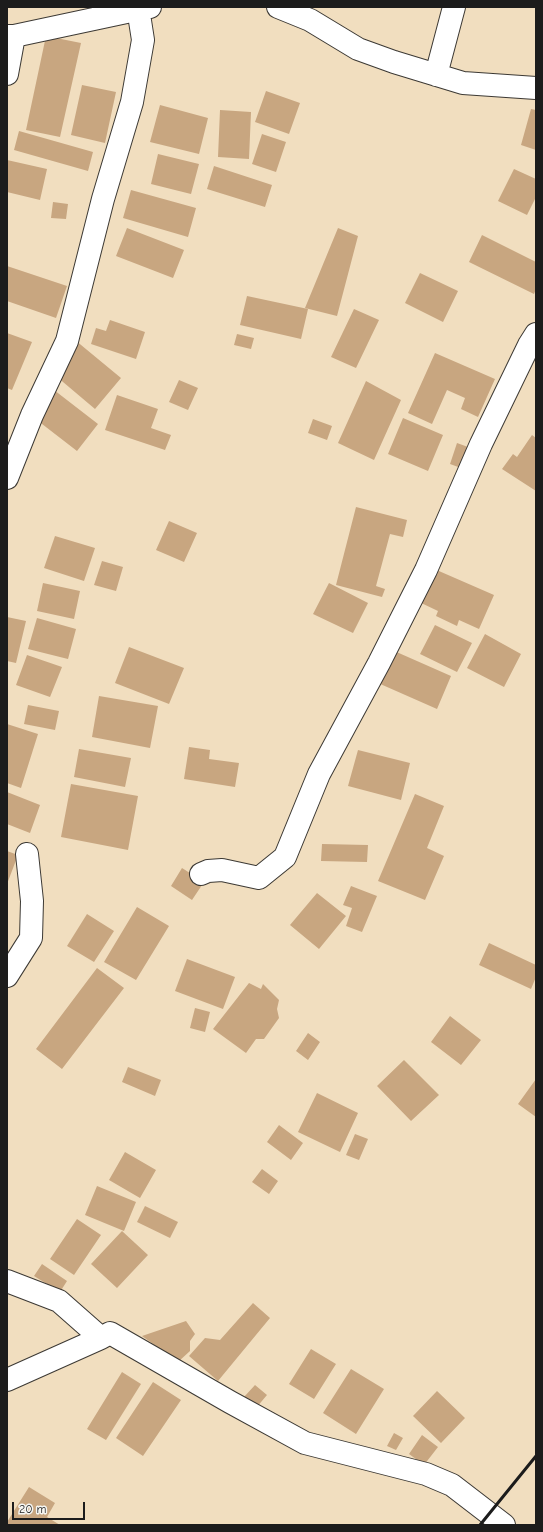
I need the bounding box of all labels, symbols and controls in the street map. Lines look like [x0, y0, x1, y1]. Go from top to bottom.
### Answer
scale bar [14, 1494, 87, 1520]
text: 20 m [19, 1502, 47, 1516]

